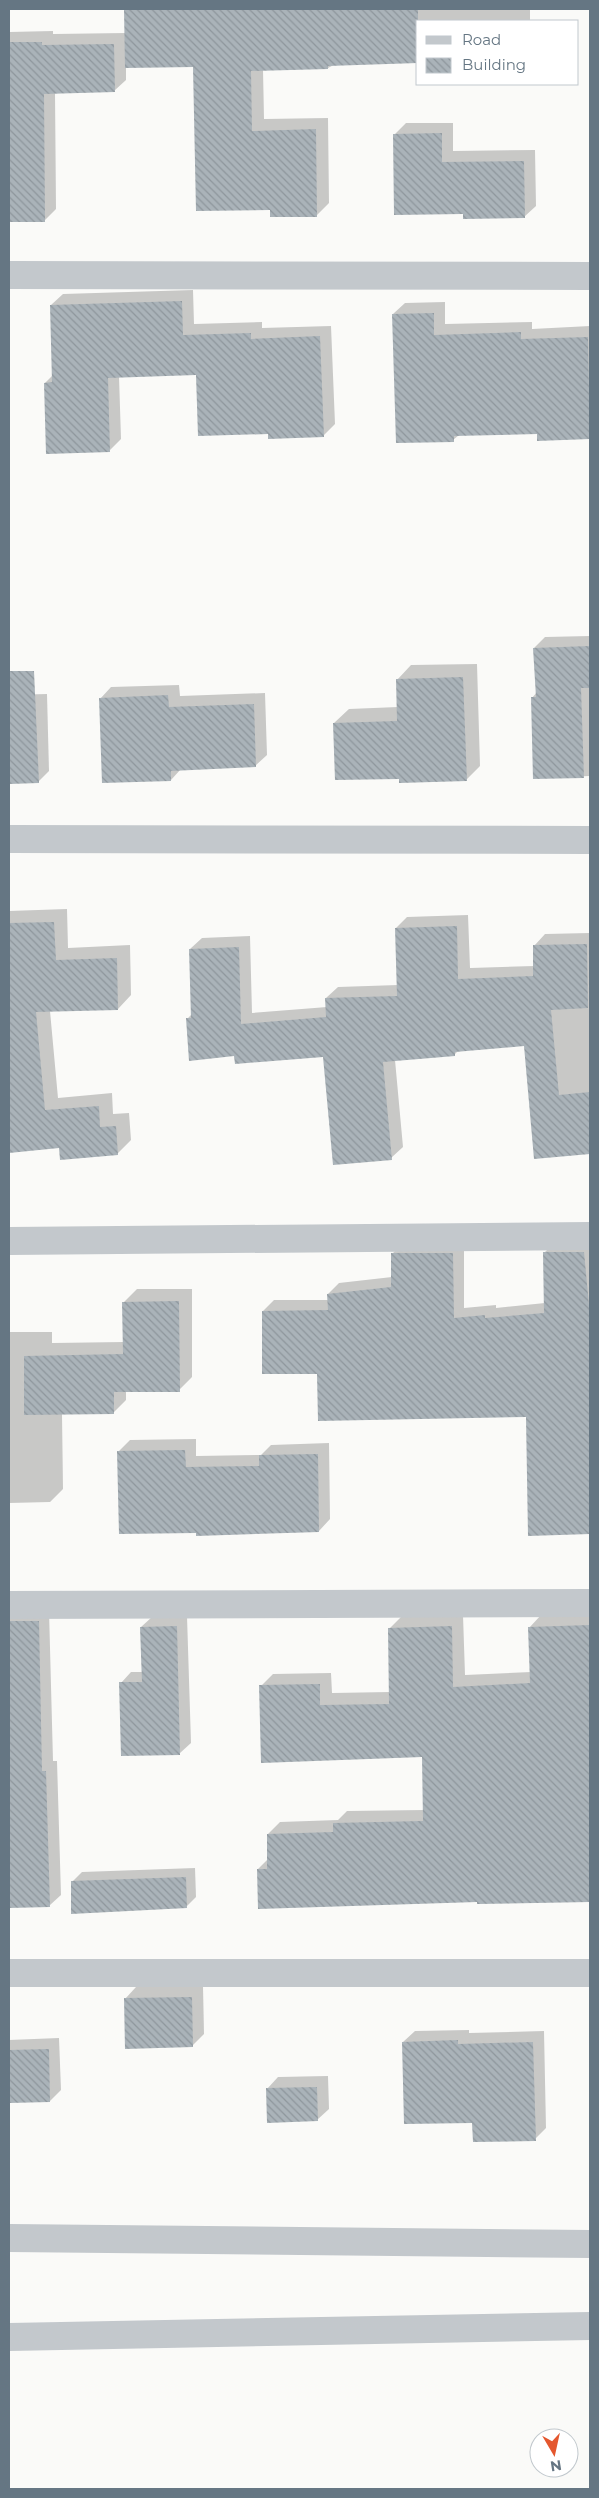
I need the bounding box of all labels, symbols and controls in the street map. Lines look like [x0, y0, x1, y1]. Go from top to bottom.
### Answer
legend [416, 20, 579, 85]
text: Road [462, 30, 501, 49]
text: Building [462, 55, 526, 74]
north arrow [529, 2428, 579, 2478]
text: N [549, 2456, 563, 2476]

